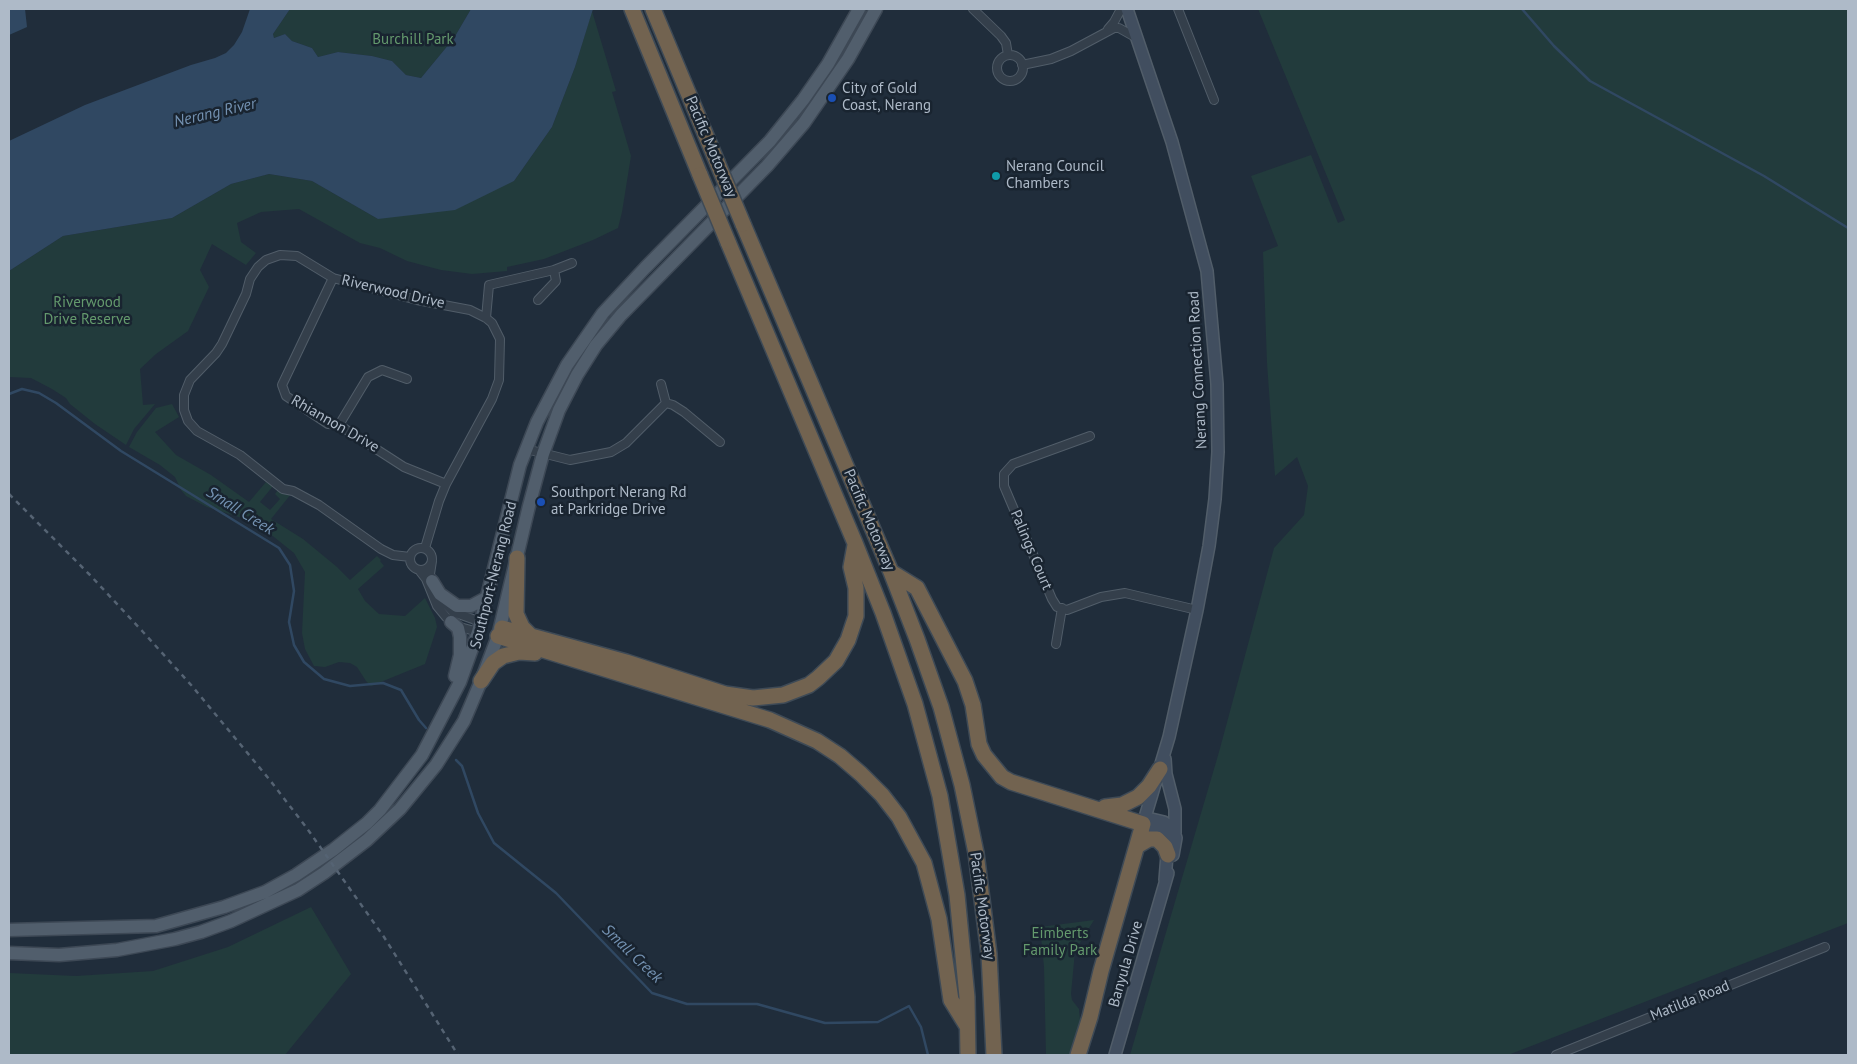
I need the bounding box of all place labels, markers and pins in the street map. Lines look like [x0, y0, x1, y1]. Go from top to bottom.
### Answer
place label: City of Gold Coast, Nerang [842, 80, 931, 115]
marker: City of Gold Coast, Nerang [826, 92, 838, 104]
place label: Nerang Council Chambers [1006, 158, 1104, 193]
marker: Nerang Council Chambers [990, 170, 1002, 182]
place label: Southport Nerang Rd at Parkridge Drive [551, 484, 687, 519]
marker: Southport Nerang Rd at Parkridge Drive [535, 496, 547, 508]

